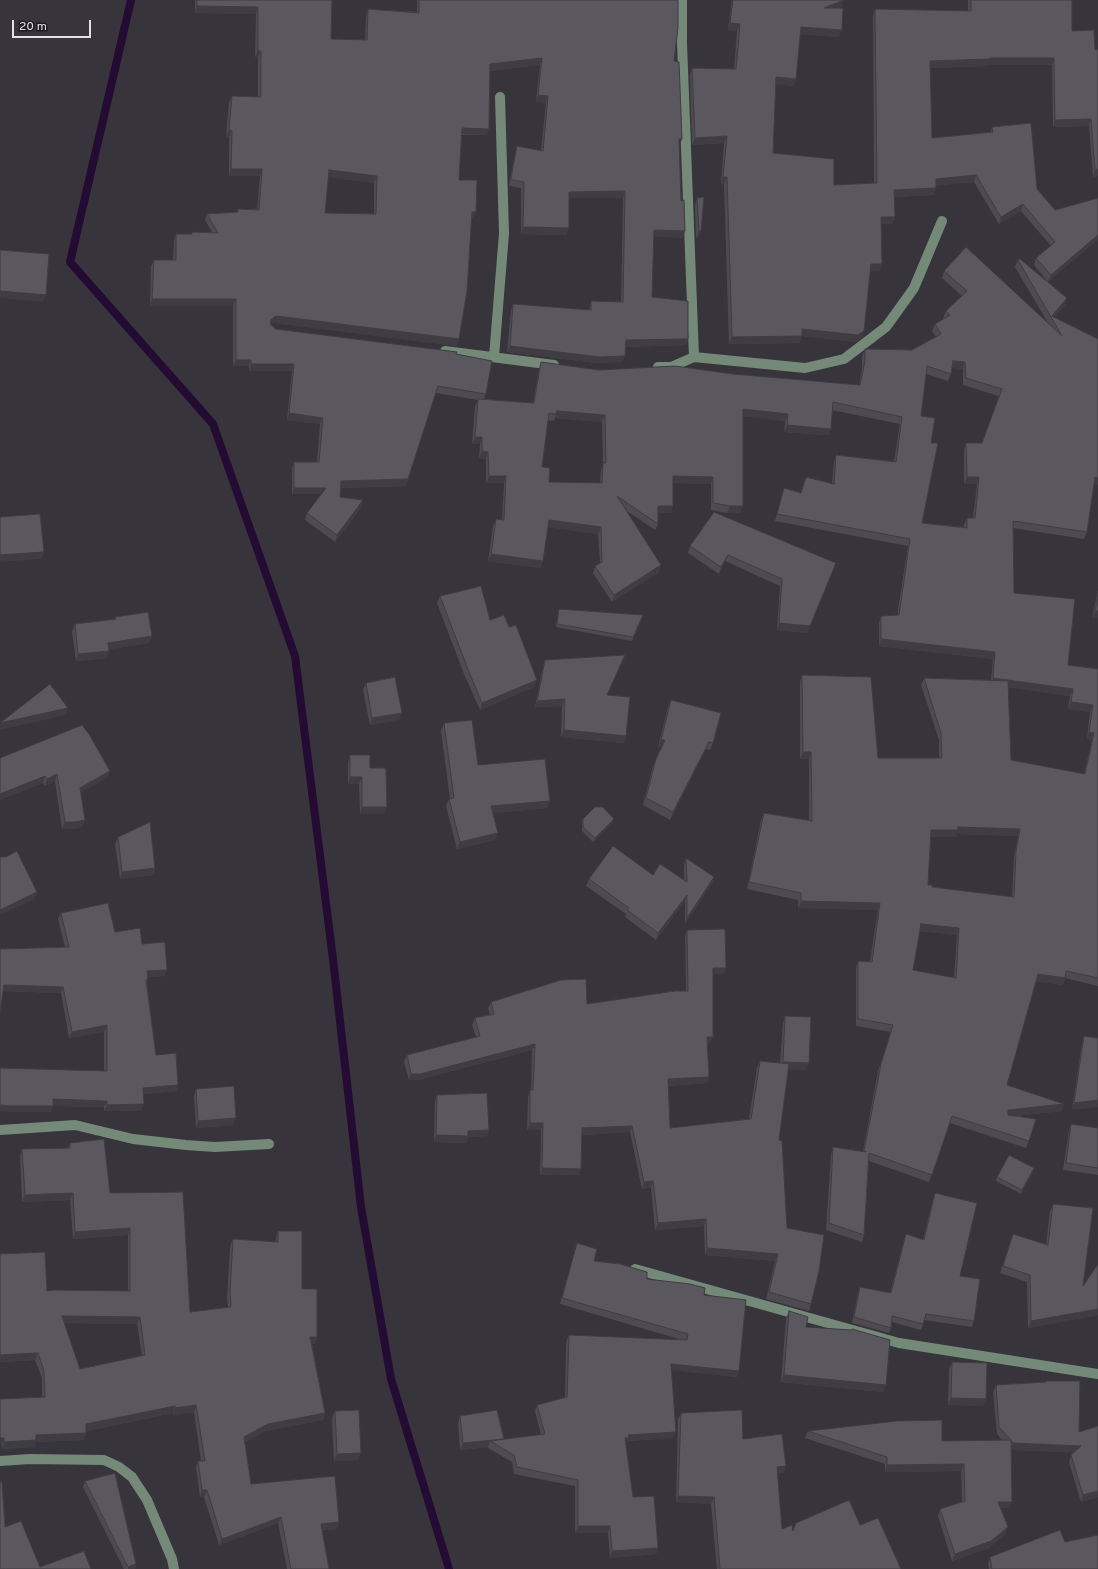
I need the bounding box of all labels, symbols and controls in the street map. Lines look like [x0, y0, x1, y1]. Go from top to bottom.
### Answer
scale bar [14, 12, 93, 38]
text: 20 m [19, 19, 47, 35]

